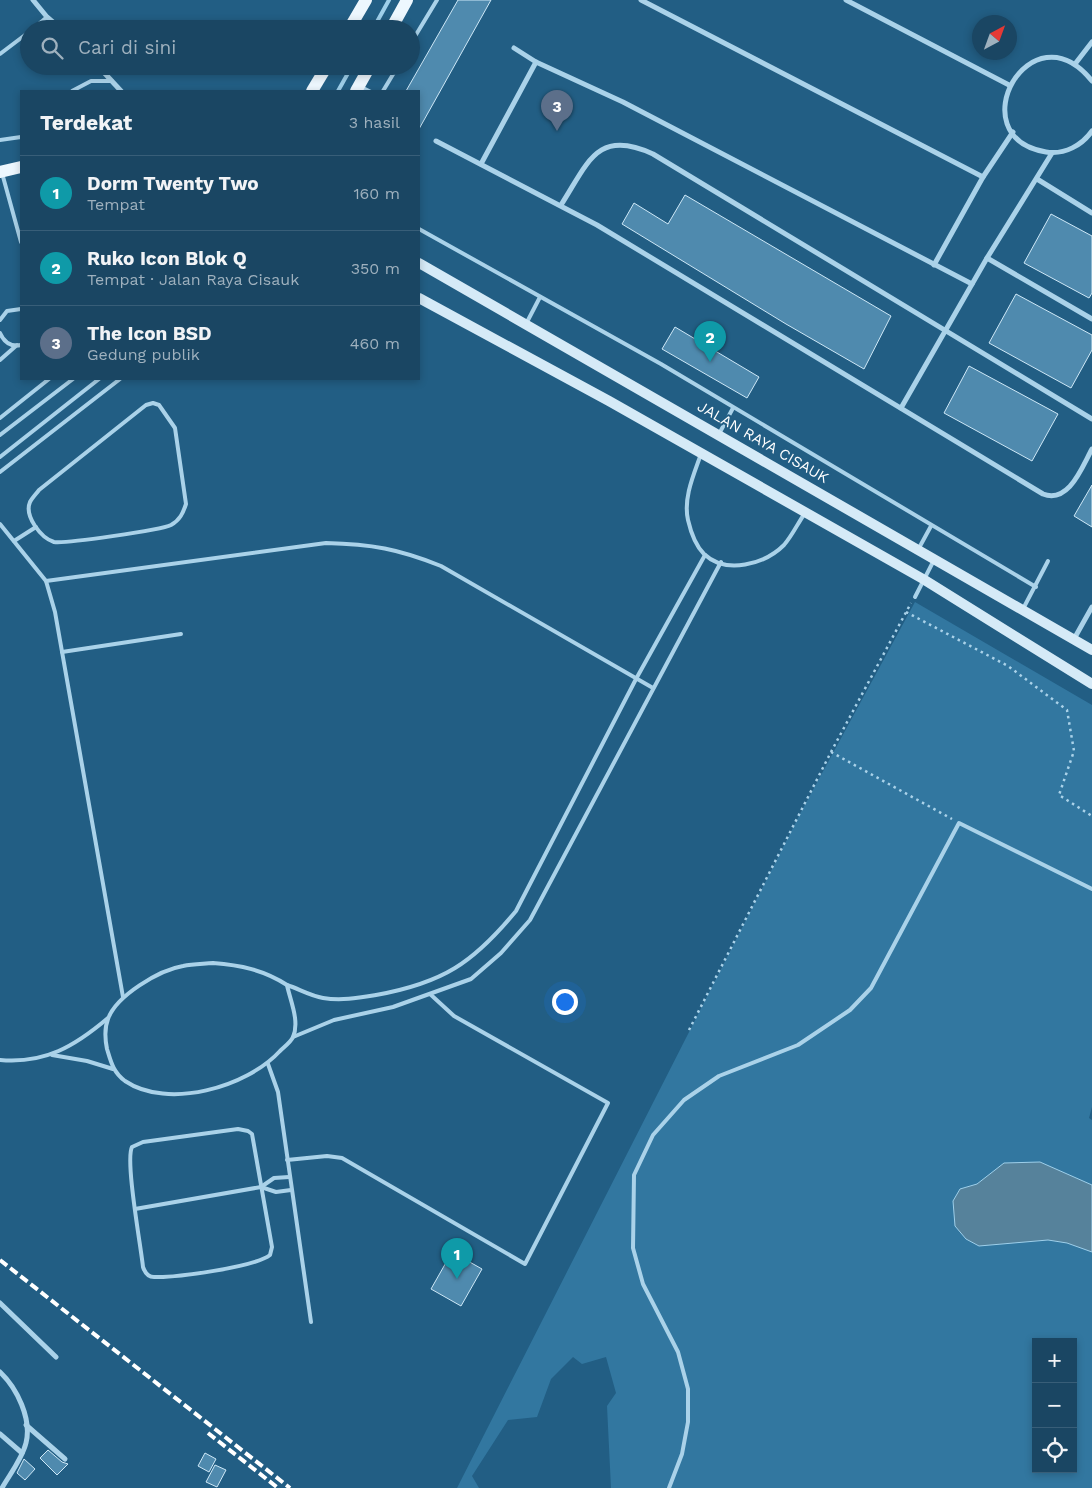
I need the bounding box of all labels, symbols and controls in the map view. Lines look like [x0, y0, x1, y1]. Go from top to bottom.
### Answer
north arrow [972, 15, 1017, 60]
search box [20, 20, 420, 75]
icon: search [38, 34, 66, 62]
text: Cari di sini [78, 36, 176, 59]
pin: 3 [541, 90, 573, 131]
text: Terdekat [40, 110, 132, 135]
text: 3 hasil [349, 113, 400, 132]
text: Dorm Twenty Two [87, 172, 259, 195]
text: 1 [53, 184, 59, 203]
text: 160 m [353, 184, 400, 203]
text: Tempat [87, 195, 145, 214]
text: Ruko Icon Blok Q [87, 247, 247, 270]
text: 2 [51, 259, 61, 278]
text: 350 m [351, 259, 400, 278]
text: Tempat · Jalan Raya Cisauk [87, 270, 299, 289]
pin: 2 [694, 321, 726, 362]
text: The Icon BSD [87, 322, 212, 345]
text: 3 [51, 334, 61, 353]
text: 460 m [350, 334, 400, 353]
text: Gedung publik [87, 345, 200, 364]
street label: JALAN RAYA CISAUK [694, 397, 832, 487]
your location [552, 989, 578, 1015]
pin: 1 [441, 1238, 473, 1279]
map controls [1032, 1338, 1077, 1473]
button: + [1032, 1338, 1077, 1383]
button: − [1032, 1383, 1077, 1428]
button: locate [1032, 1428, 1077, 1473]

